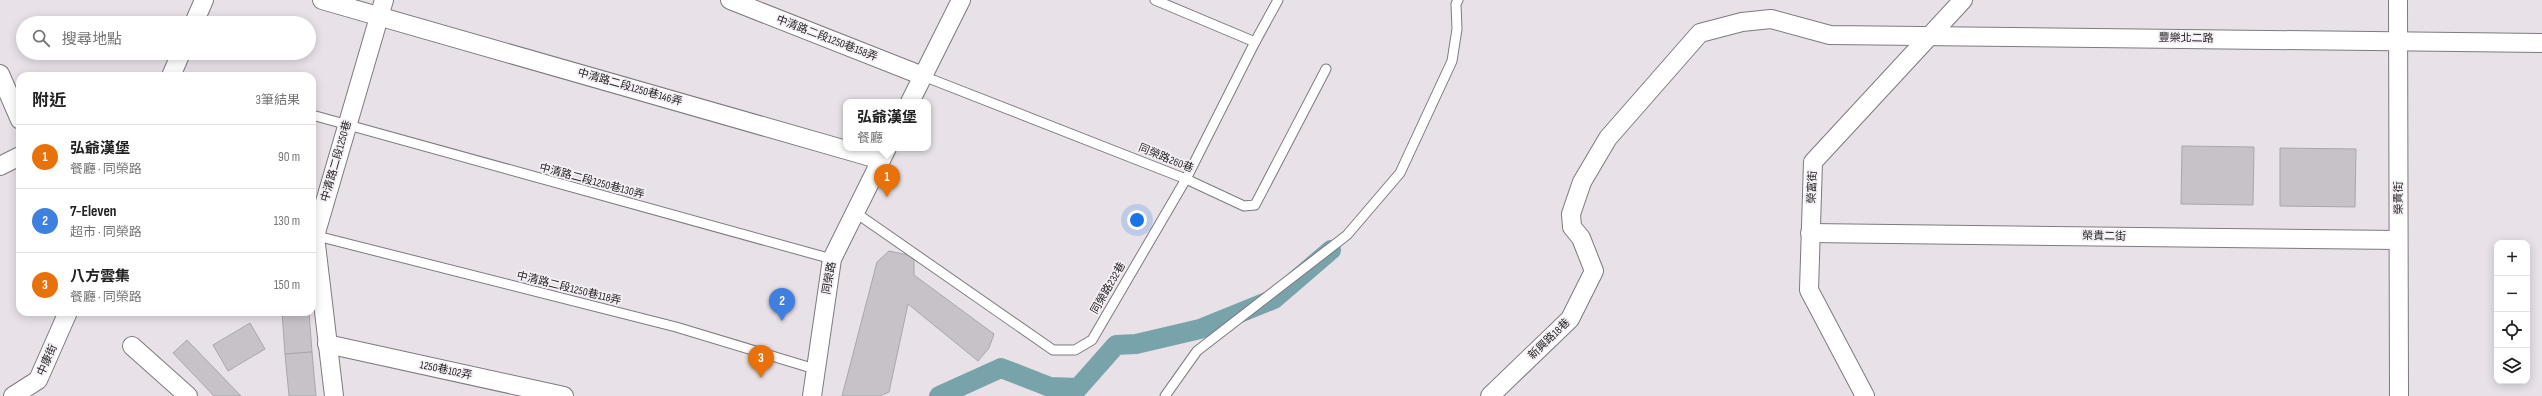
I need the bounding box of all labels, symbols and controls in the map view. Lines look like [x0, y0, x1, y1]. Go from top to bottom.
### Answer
street label: 中清路二段1250巷158弄 [774, 13, 880, 63]
search box [16, 16, 316, 60]
icon: search [30, 27, 52, 49]
text: 搜尋地點 [62, 30, 122, 49]
street label: 豐樂北二路 [2158, 31, 2214, 45]
street label: 中清路二段1250巷146弄 [576, 66, 684, 108]
text: 附近 [32, 91, 66, 111]
text: 3筆結果 [256, 92, 300, 108]
popup [843, 99, 931, 151]
text: 弘爺漢堡 [857, 108, 917, 127]
street label: 中清路二段1250巷 [318, 119, 354, 203]
text: 餐廳 [857, 130, 883, 146]
text: 弘爺漢堡 [70, 139, 130, 158]
street label: 同榮路260巷 [1137, 141, 1195, 175]
text: 1 [42, 149, 48, 165]
text: 90 m [278, 149, 300, 165]
text: 餐廳 · 同榮路 [70, 161, 142, 177]
street label: 中清路二段1250巷130弄 [538, 161, 646, 201]
pin: 1 [874, 164, 900, 197]
street label: 榮富街 [1805, 170, 1819, 204]
street label: 榮貴街 [2392, 182, 2405, 215]
text: 7-Eleven [70, 202, 117, 221]
your location [1127, 210, 1147, 230]
text: 2 [42, 213, 48, 229]
text: 130 m [274, 213, 300, 229]
text: 超市 · 同榮路 [70, 224, 142, 240]
street label: 榮貴二街 [2082, 229, 2126, 243]
map controls [2494, 240, 2530, 384]
button: + [2494, 240, 2530, 276]
street label: 同榮路232巷 [1088, 260, 1128, 316]
street label: 同榮路 [820, 261, 838, 295]
text: 八方雲集 [70, 267, 130, 286]
street label: 中清路二段1250巷118弄 [515, 269, 623, 307]
button: − [2494, 276, 2530, 312]
text: 3 [42, 277, 48, 293]
text: 150 m [274, 277, 300, 293]
pin: 2 [769, 288, 795, 321]
text: 餐廳 · 同榮路 [70, 289, 142, 305]
button: locate [2494, 312, 2530, 348]
street label: 新興路18巷 [1526, 316, 1572, 362]
street label: 中康街 [34, 342, 60, 378]
pin: 3 [748, 345, 774, 378]
button: layers [2494, 348, 2530, 384]
street label: 1250巷102弄 [419, 358, 473, 382]

